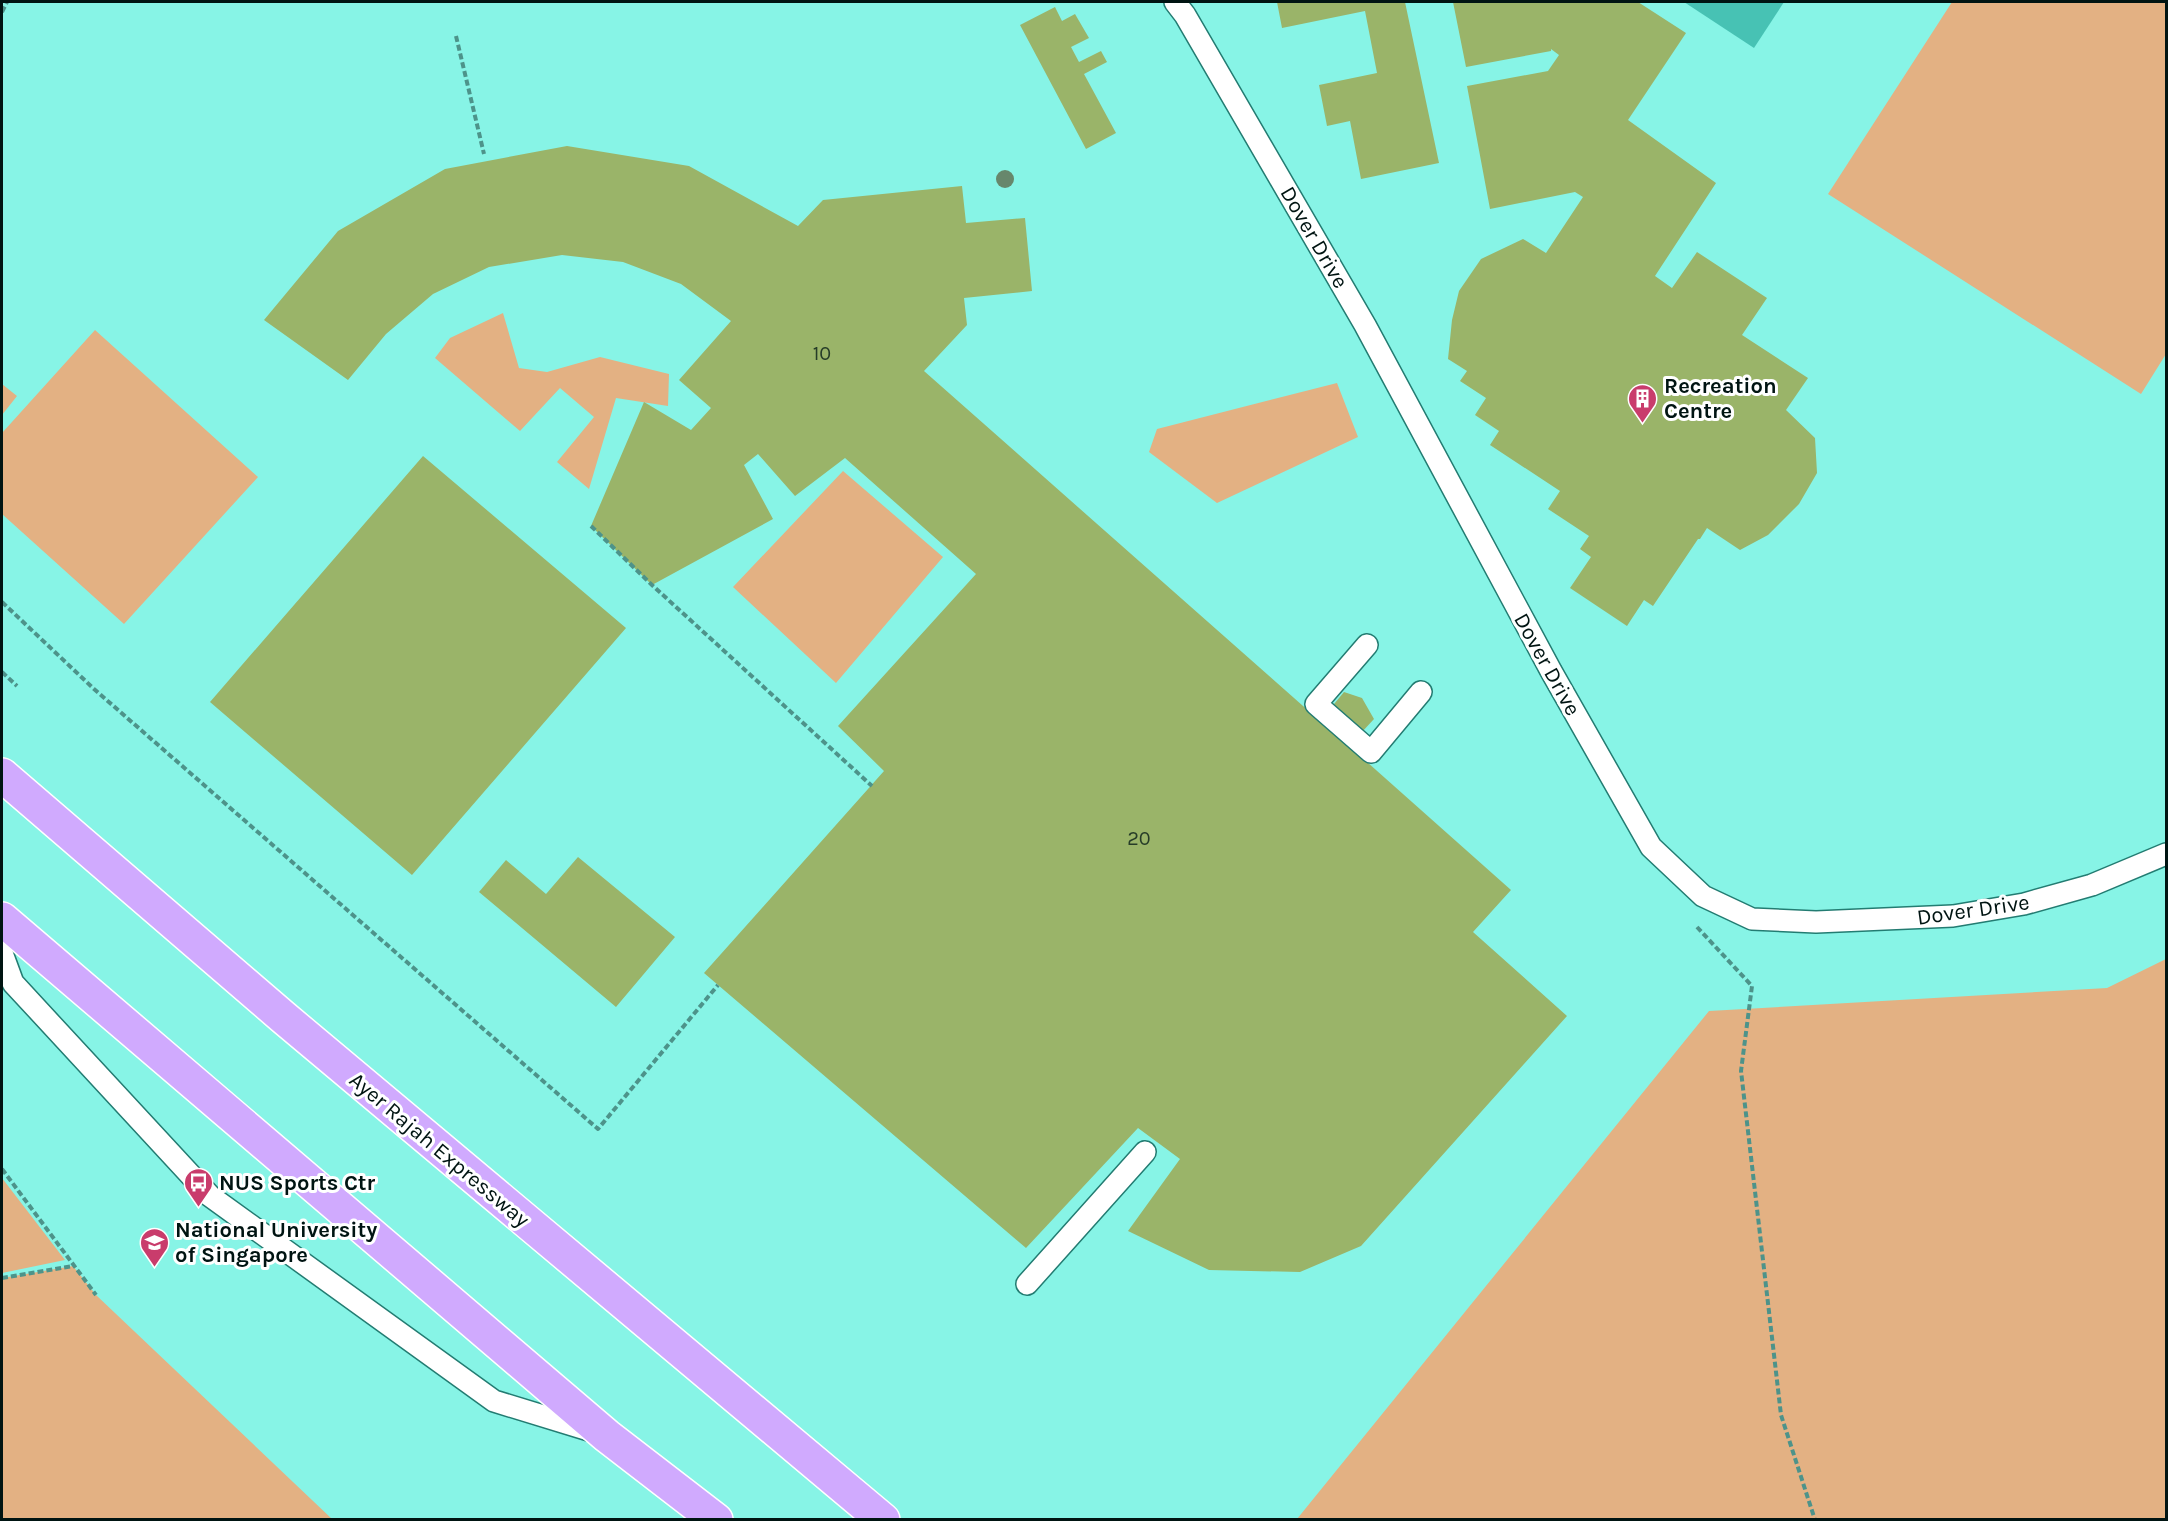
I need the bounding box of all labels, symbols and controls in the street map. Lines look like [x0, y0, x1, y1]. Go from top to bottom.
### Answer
street label: Dover Drive [1275, 182, 1354, 293]
house number: 10 [813, 342, 831, 365]
place label: Recreation Centre [1664, 373, 1777, 424]
building icon: Recreation Centre [1627, 382, 1659, 424]
street label: Dover Drive [1508, 609, 1586, 720]
house number: 20 [1127, 827, 1151, 850]
street label: Dover Drive [1915, 889, 2031, 931]
street label: Ayer Rajah Expressway [344, 1067, 535, 1233]
bus stop icon: NUS Sports Ctr [182, 1166, 214, 1208]
place label: NUS Sports Ctr [219, 1170, 376, 1196]
place label: National University of Singapore [175, 1217, 377, 1268]
school or university icon: National University of Singapore [138, 1226, 170, 1268]

